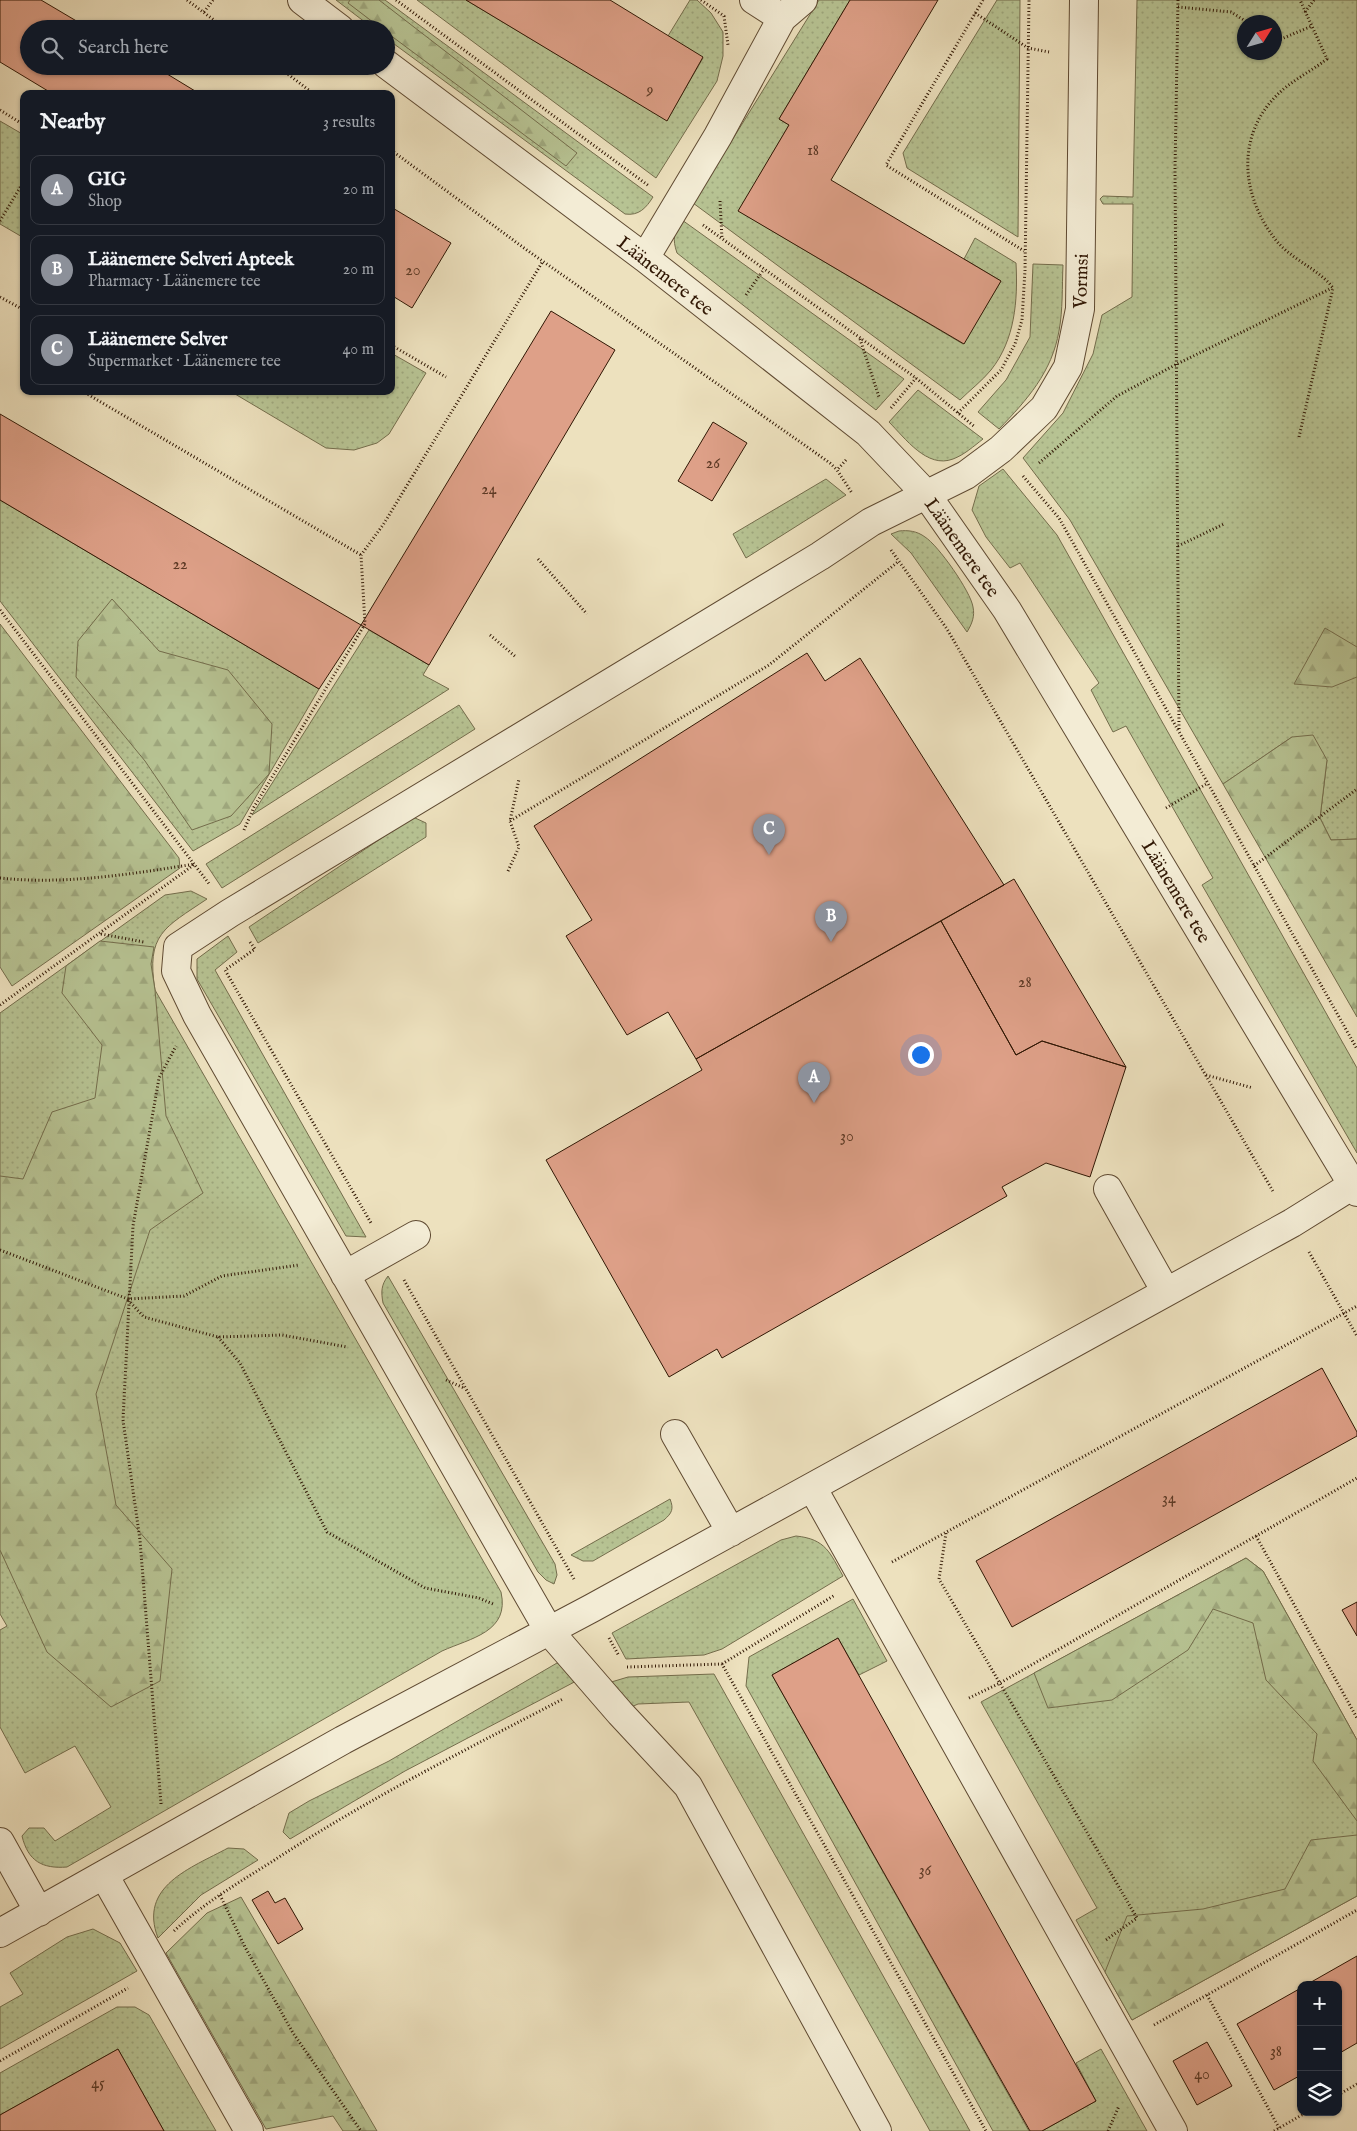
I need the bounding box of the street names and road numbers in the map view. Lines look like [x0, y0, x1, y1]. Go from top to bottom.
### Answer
street label: Läänemere tee [612, 231, 718, 322]
street label: Vormsi [1069, 253, 1095, 310]
street label: Läänemere tee [918, 494, 1005, 603]
street label: Läänemere tee [1135, 836, 1216, 948]

